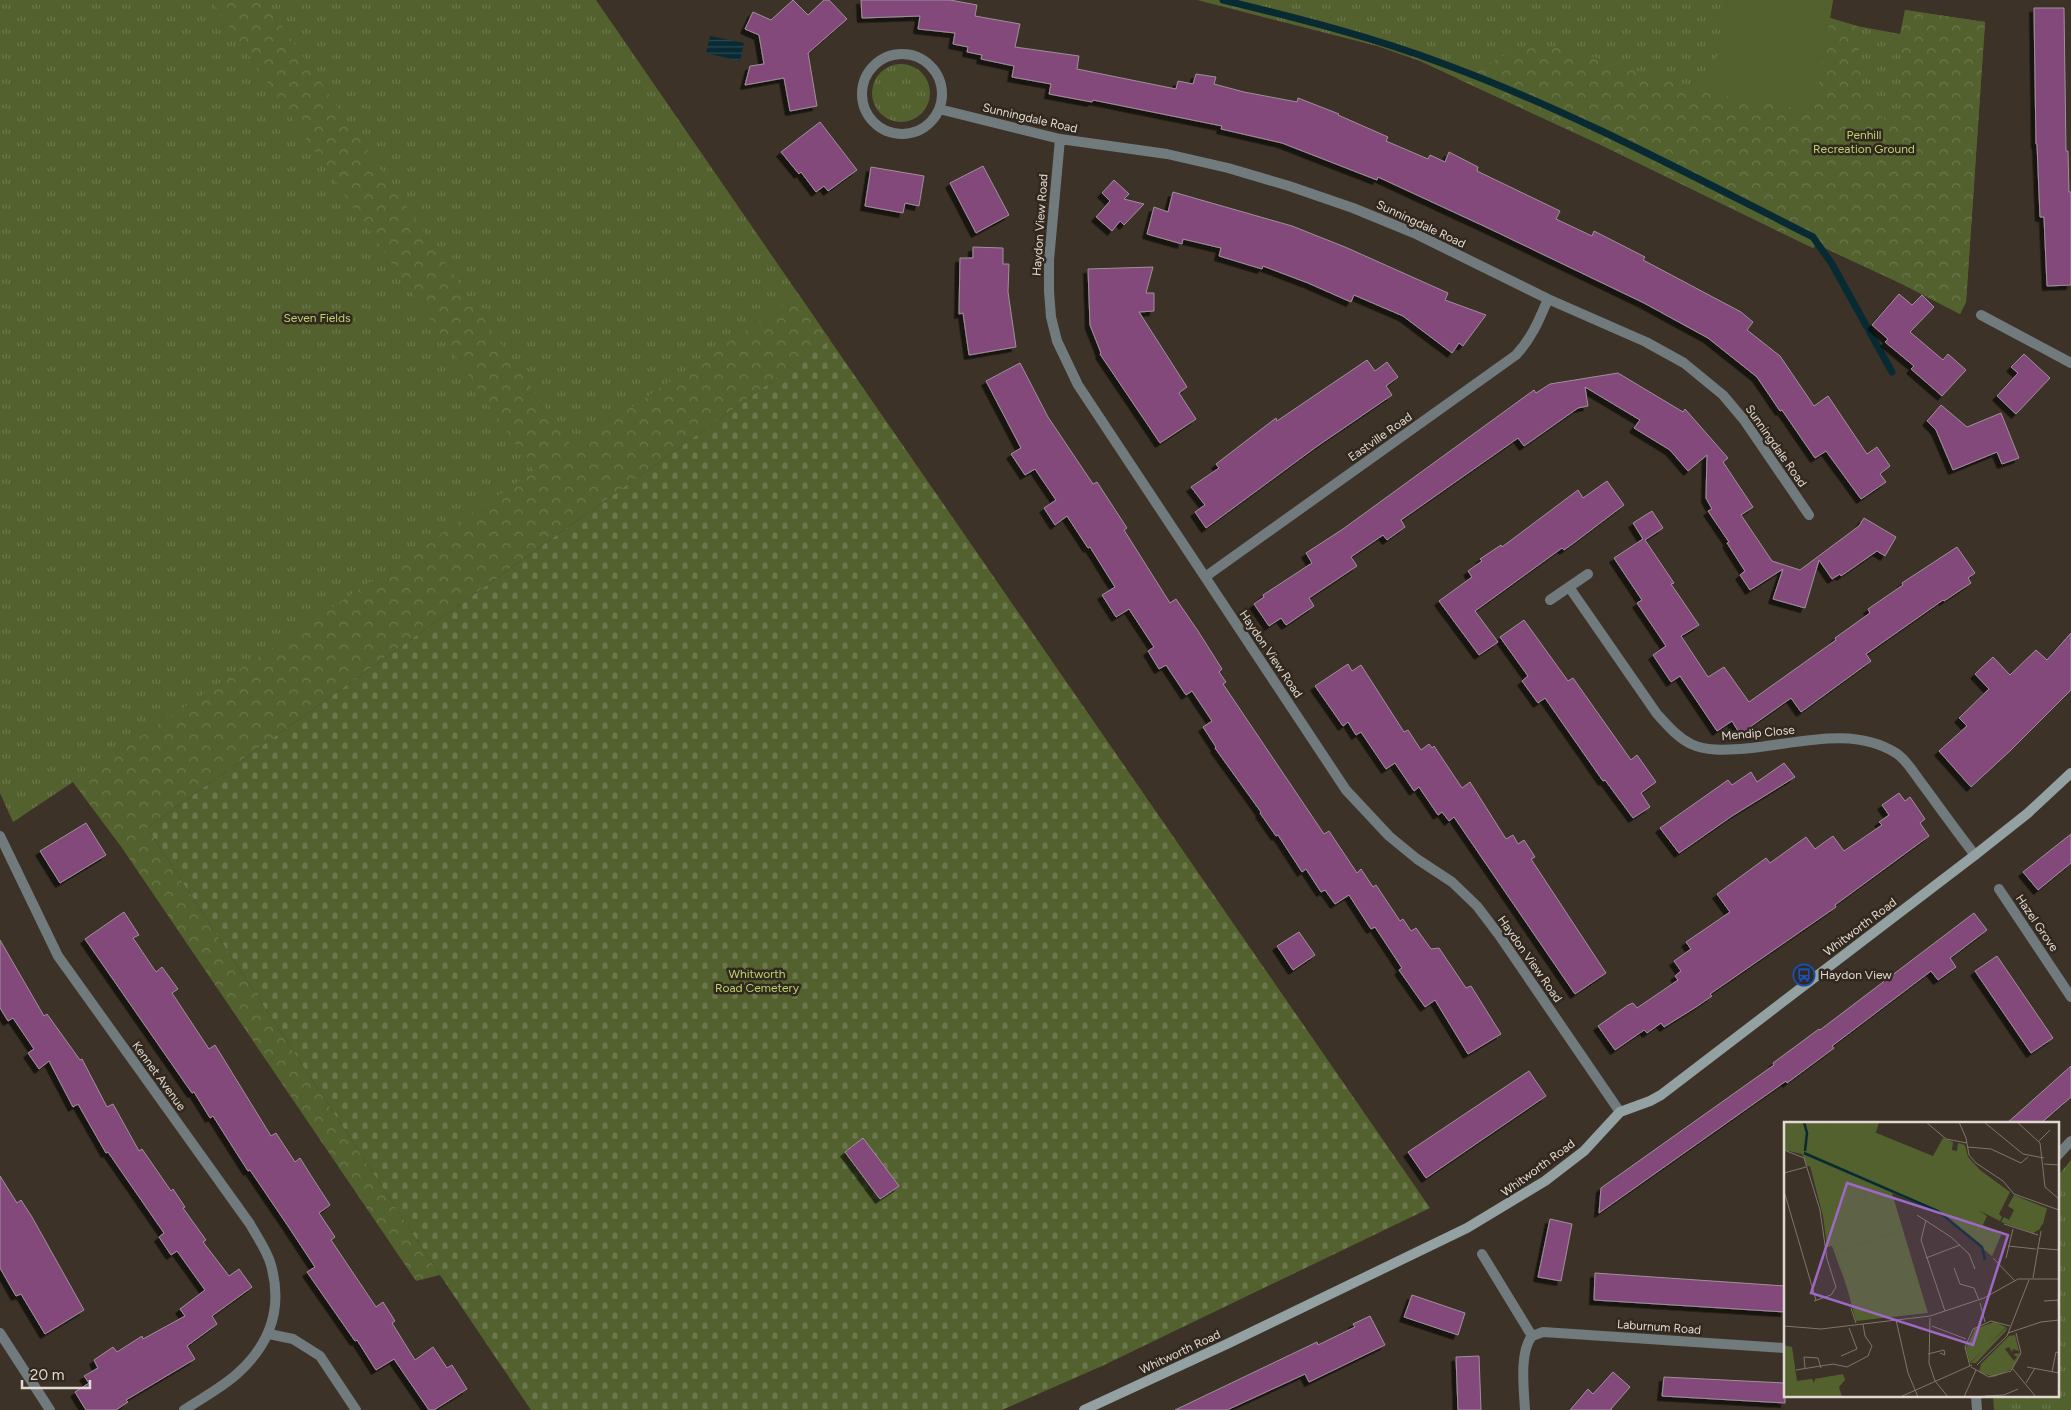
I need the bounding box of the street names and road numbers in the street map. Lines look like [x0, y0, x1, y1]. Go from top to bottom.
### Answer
street label: Sunningdale Road [981, 100, 1079, 136]
street label: Haydon View Road [1029, 173, 1051, 277]
street label: Sunningdale Road [1374, 197, 1468, 251]
street label: Sunningdale Road [1742, 402, 1810, 490]
street label: Eastville Road [1345, 410, 1415, 464]
street label: Haydon View Road [1237, 608, 1305, 700]
street label: Mendip Close [1721, 723, 1796, 743]
street label: Hazel Grove [2013, 892, 2061, 955]
street label: Whitworth Road [1821, 895, 1899, 959]
street label: Haydon View Road [1495, 913, 1565, 1005]
street label: Kennet Avenue [129, 1039, 189, 1114]
street label: Whitworth Road [1498, 1137, 1578, 1199]
street label: Laburnum Road [1616, 1317, 1702, 1337]
street label: Whitworth Road [1137, 1327, 1223, 1377]

